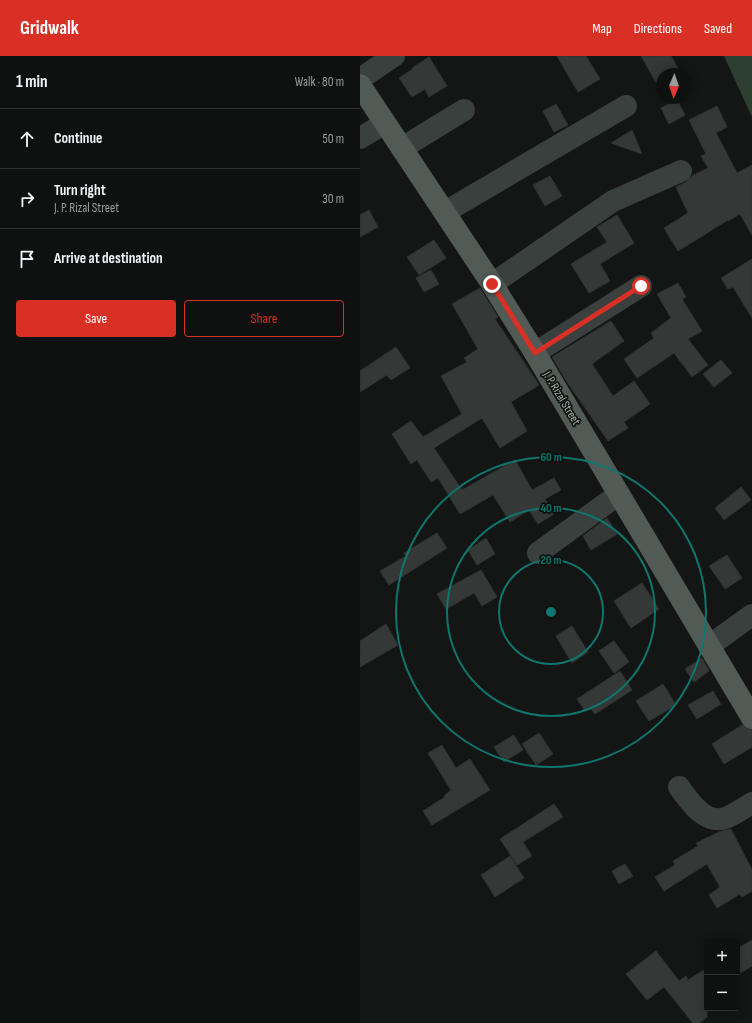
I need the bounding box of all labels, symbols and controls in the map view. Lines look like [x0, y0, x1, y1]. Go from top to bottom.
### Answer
text: Gridwalk [20, 17, 79, 40]
text: Map [592, 20, 612, 37]
text: Directions [634, 20, 682, 37]
text: Saved [704, 20, 732, 37]
north arrow [656, 68, 692, 104]
text: 1 min [16, 72, 48, 92]
text: Walk · 80 m [295, 74, 344, 90]
icon: ahead [16, 128, 38, 150]
text: Continue [54, 129, 103, 148]
text: 50 m [323, 131, 344, 147]
text: Turn right [54, 181, 106, 200]
icon: right [16, 188, 38, 210]
text: 30 m [322, 191, 344, 207]
text: J. P. Rizal Street [54, 200, 119, 216]
icon: arrive [16, 248, 38, 270]
text: Arrive at destination [54, 249, 163, 268]
route end [483, 275, 501, 293]
route start [632, 277, 650, 295]
button: Save [16, 300, 176, 337]
button: Share [184, 300, 344, 337]
street label: J. P. Rizal Street [539, 368, 584, 428]
text: 60 m [540, 450, 562, 465]
text: 40 m [540, 501, 562, 516]
text: 20 m [541, 553, 561, 568]
centre of rings [544, 605, 558, 619]
map controls [704, 939, 740, 1011]
button: + [704, 939, 740, 975]
button: − [704, 975, 740, 1011]

